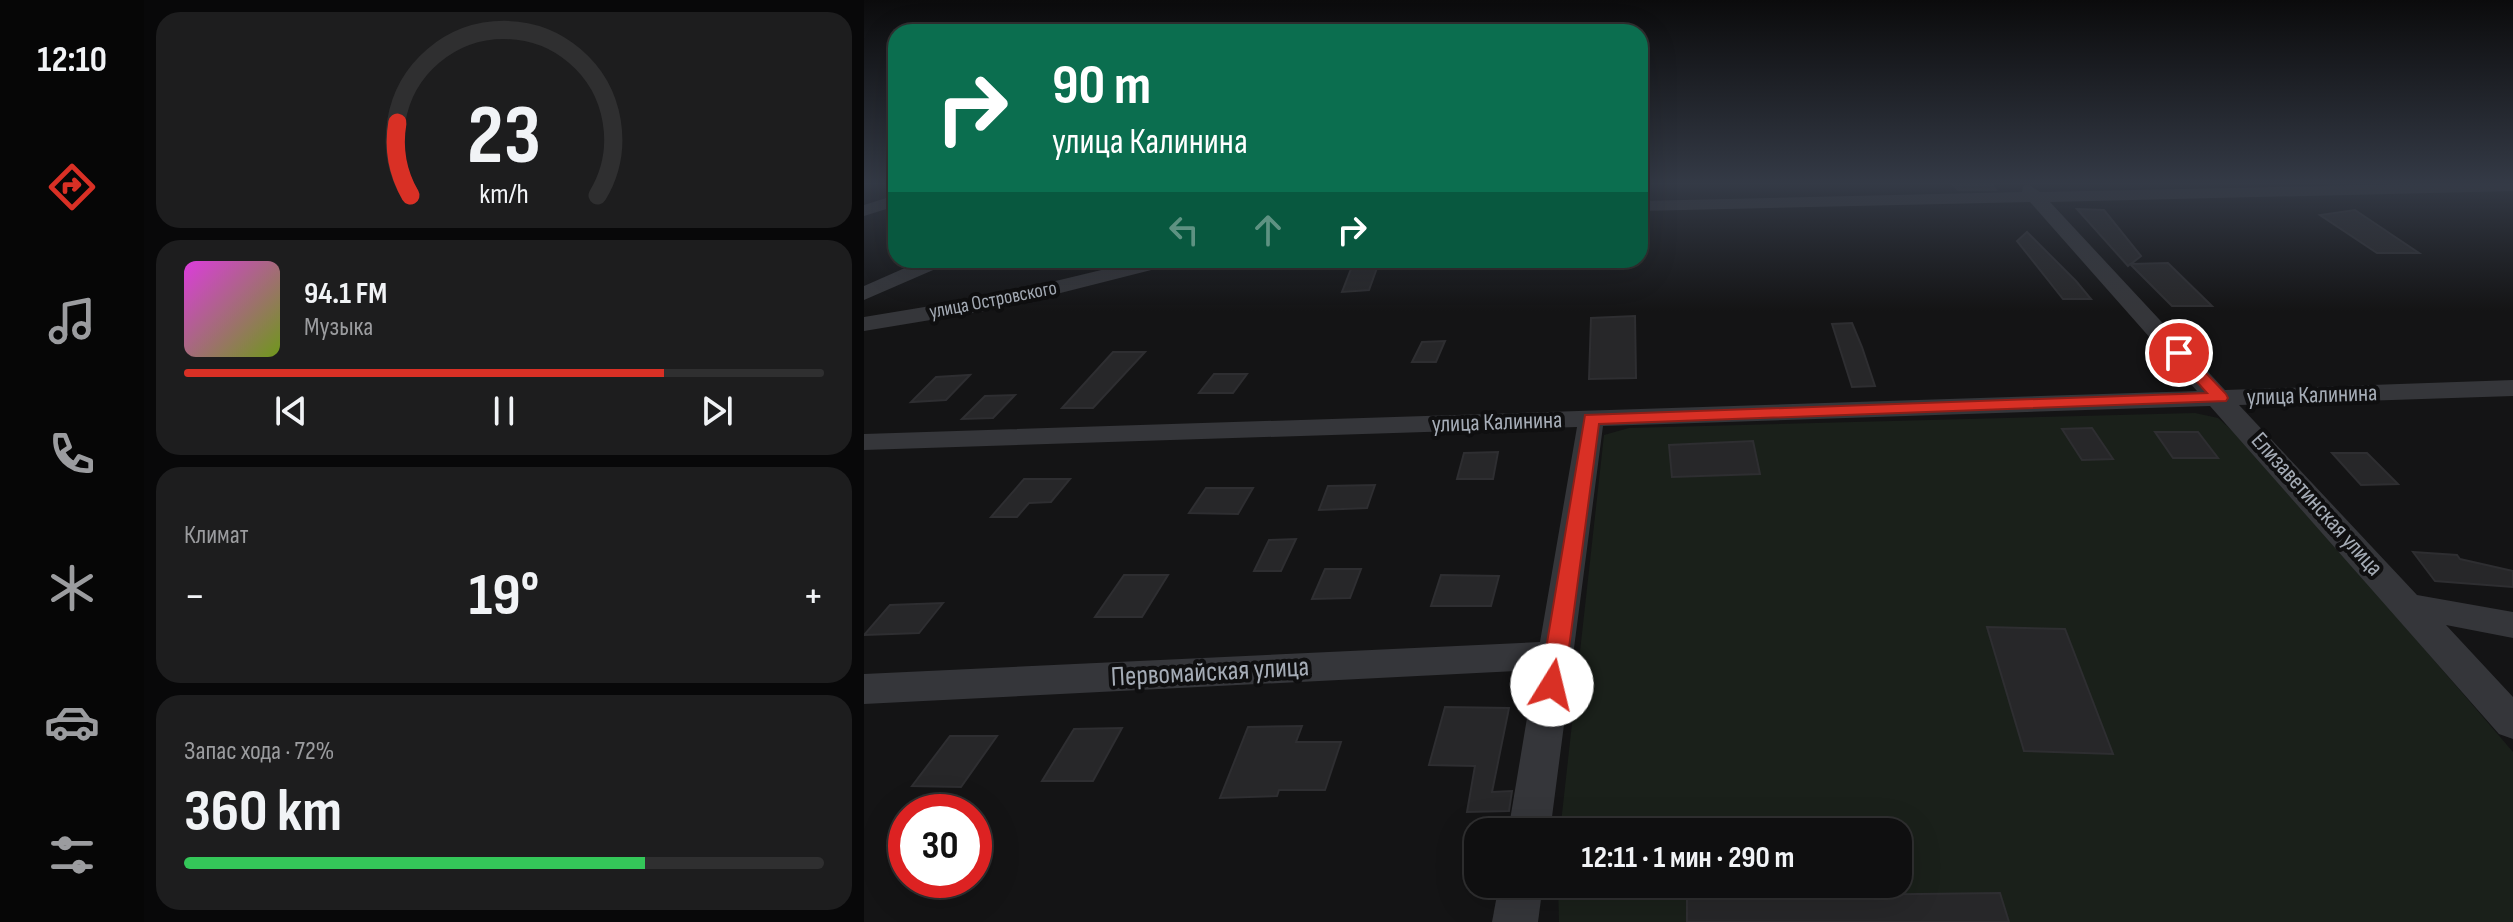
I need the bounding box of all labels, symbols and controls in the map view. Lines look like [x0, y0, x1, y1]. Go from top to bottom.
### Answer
text: 12:10 [37, 39, 107, 82]
text: 90 m [1052, 53, 1151, 120]
icon: right [920, 56, 1024, 160]
text: 23 [467, 86, 541, 186]
text: улица Калинина [1052, 121, 1248, 164]
icon: directions [44, 159, 100, 215]
text: km/h [479, 177, 529, 212]
icon: left [1162, 208, 1206, 252]
icon: ahead [1246, 208, 1290, 252]
icon: right [1330, 208, 1374, 252]
text: 94.1 FM [304, 276, 387, 312]
street label: улица Островского [927, 276, 1059, 324]
icon: music [44, 293, 100, 349]
text: Музыка [304, 312, 373, 343]
pin [2145, 319, 2213, 387]
icon: arrive [2157, 331, 2201, 375]
street label: улица Калинина [2246, 378, 2378, 412]
icon: previous [269, 389, 313, 433]
icon: pause [482, 389, 526, 433]
icon: next [695, 389, 739, 433]
street label: улица Калинина [1431, 405, 1563, 439]
icon: phone [44, 426, 100, 482]
street label: Елизаветинская улица [2245, 426, 2389, 582]
text: Климат [184, 520, 248, 551]
icon: climate [44, 560, 100, 616]
text: 19° [469, 560, 539, 632]
text: − [184, 570, 206, 623]
text: + [802, 570, 824, 623]
position arrow [1510, 643, 1594, 727]
street label: Первомайская улица [1110, 650, 1310, 694]
icon: car [44, 694, 100, 750]
text: Запас хода · 72% [184, 736, 334, 767]
text: 360 km [184, 776, 342, 848]
speed limit sign: 30 [888, 794, 992, 898]
icon: filters [44, 827, 100, 883]
text: 12:11 · 1 мин · 290 m [1582, 840, 1794, 876]

